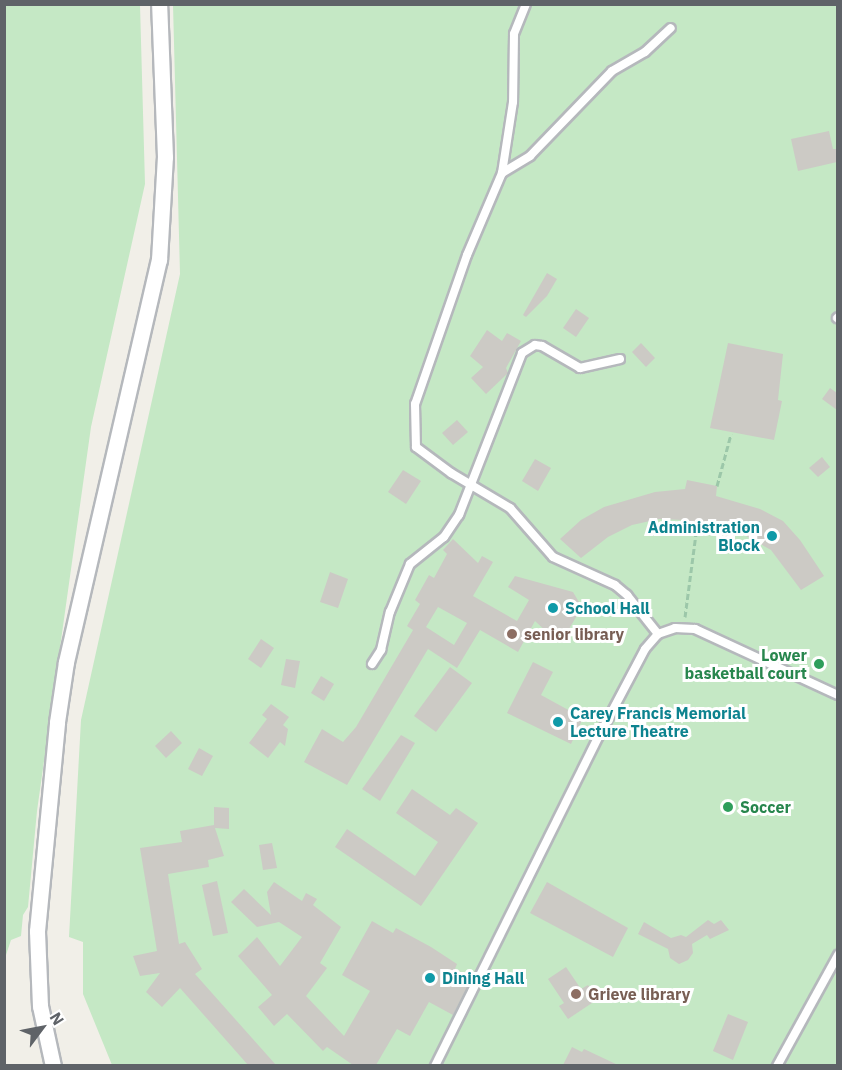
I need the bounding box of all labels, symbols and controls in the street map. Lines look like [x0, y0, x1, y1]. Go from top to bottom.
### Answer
place label: Administration Block [648, 517, 760, 555]
marker: Administration Block [765, 529, 779, 543]
place label: School Hall [565, 598, 650, 618]
marker: School Hall [546, 601, 560, 615]
place label: senior library [524, 624, 624, 644]
marker: senior library [505, 627, 519, 641]
place label: Lower basketball court [685, 645, 807, 683]
marker: Lower basketball court [812, 657, 826, 671]
place label: Carey Francis Memorial Lecture Theatre [570, 703, 746, 741]
marker: Carey Francis Memorial Lecture Theatre [551, 715, 565, 729]
place label: Soccer [740, 797, 791, 817]
marker: Soccer [721, 800, 735, 814]
place label: Dining Hall [442, 968, 524, 988]
marker: Dining Hall [423, 971, 437, 985]
place label: Grieve library [588, 984, 690, 1004]
marker: Grieve library [569, 987, 583, 1001]
north arrow [12, 998, 72, 1058]
text: N [46, 1008, 69, 1029]

